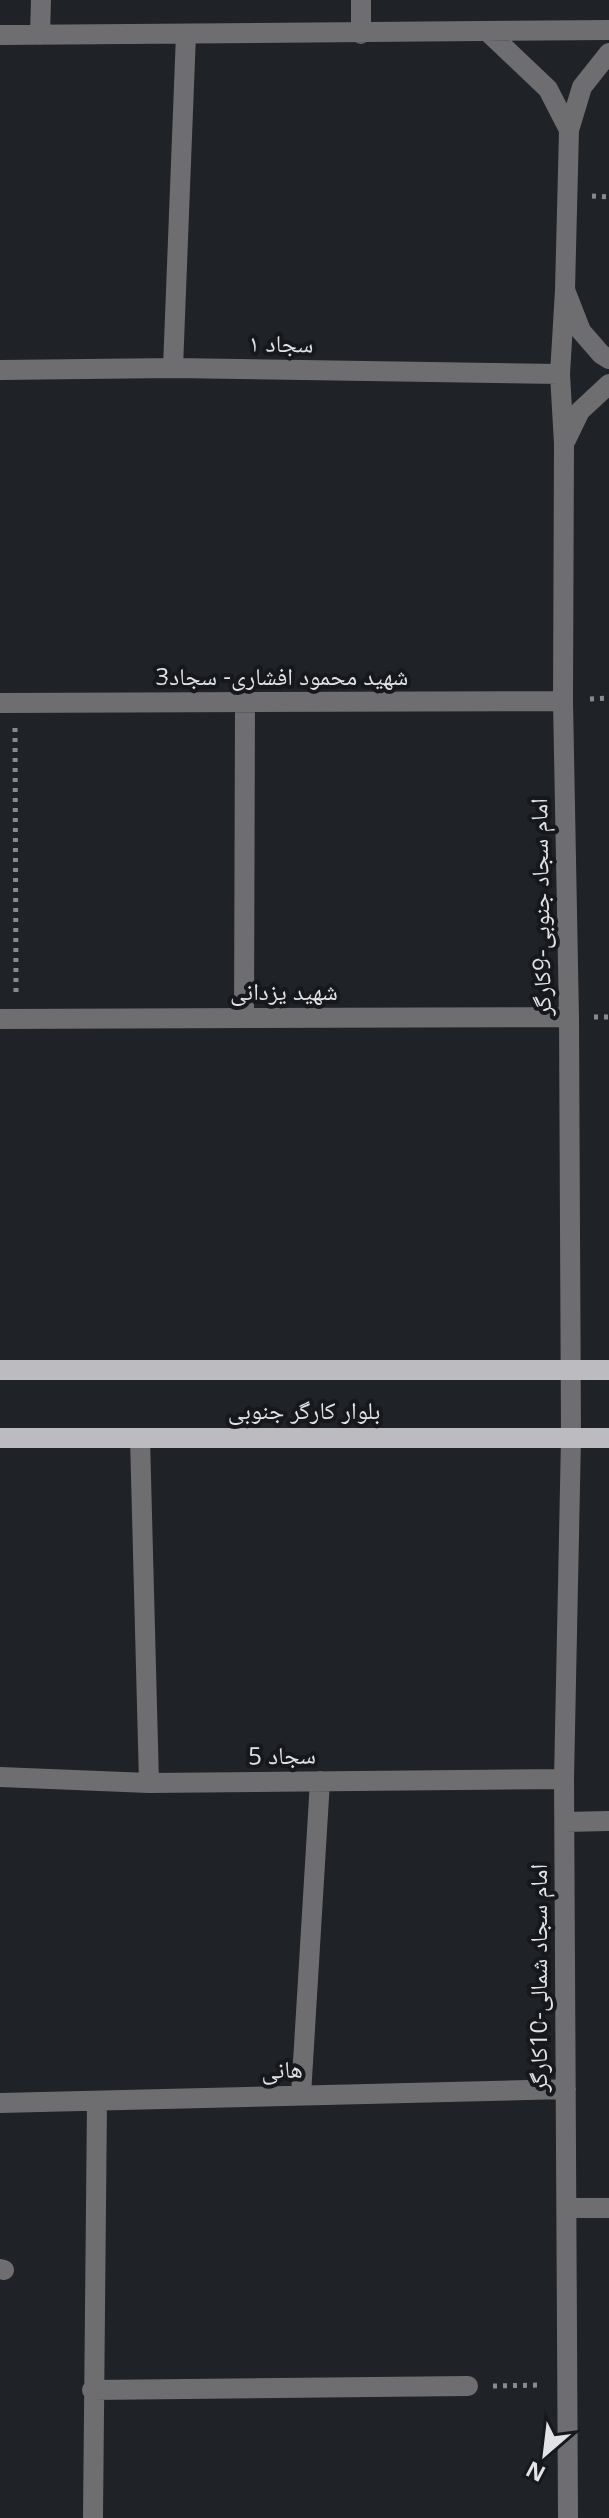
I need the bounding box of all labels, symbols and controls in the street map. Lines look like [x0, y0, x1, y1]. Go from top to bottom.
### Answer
street label: سجاد ۱ [248, 325, 314, 360]
street label: شهید محمود افشاری- سجاد3 [156, 659, 408, 692]
street label: امام سجاد جنوبی-9کارگر [521, 798, 559, 1017]
street label: شهید یزدانی [230, 974, 338, 1007]
street label: بلوار کارگر جنوبی [228, 1393, 380, 1426]
street label: سجاد 5 [248, 1737, 316, 1772]
street label: امام سجاد شمالی-10کارگر [521, 1864, 555, 2093]
street label: هانی [261, 2051, 303, 2086]
north arrow [505, 2414, 585, 2494]
text: N [520, 2455, 550, 2490]

